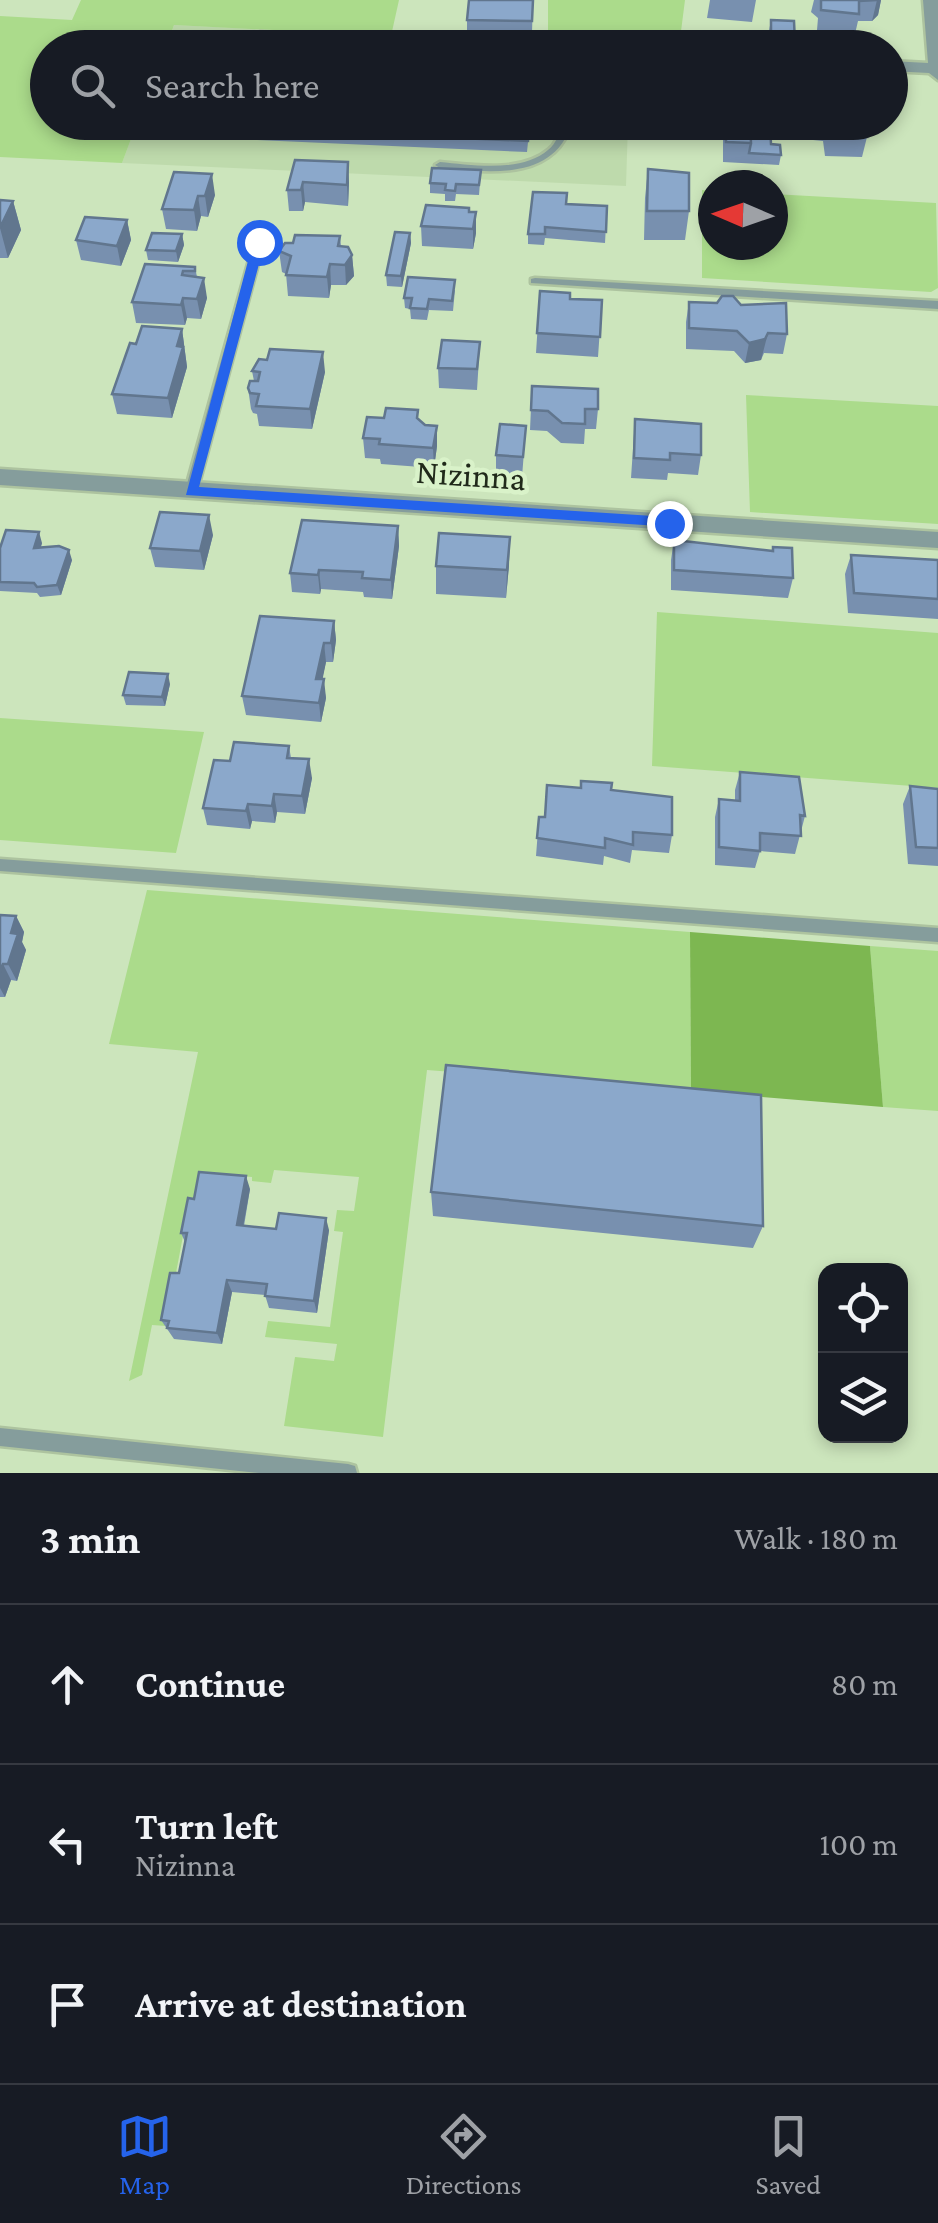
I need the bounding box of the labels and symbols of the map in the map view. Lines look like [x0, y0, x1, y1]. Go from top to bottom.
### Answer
north arrow [698, 170, 788, 260]
route start [237, 220, 283, 266]
street label: Nizinna [415, 452, 527, 498]
route end [647, 501, 693, 547]

